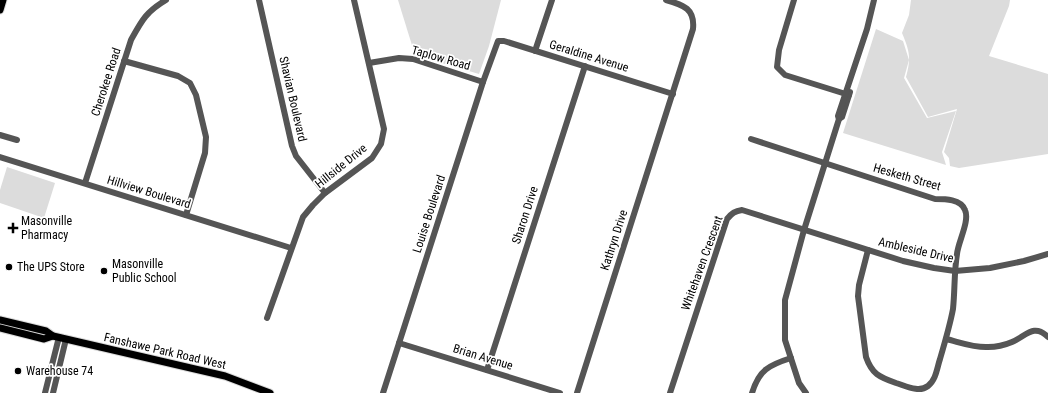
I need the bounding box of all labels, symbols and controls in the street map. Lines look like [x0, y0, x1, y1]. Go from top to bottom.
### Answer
street label: Geraldine Avenue [548, 37, 631, 75]
street label: Taplow Road [410, 43, 472, 73]
street label: Cherokee Road [88, 46, 124, 118]
street label: Shavian Boulevard [276, 55, 310, 143]
street label: Hillside Drive [312, 141, 370, 191]
street label: Hesketh Street [872, 161, 943, 193]
street label: Hillview Boulevard [105, 173, 193, 211]
street label: Louise Boulevard [410, 173, 448, 255]
street label: Sharon Drive [509, 184, 541, 246]
street label: Kathryn Drive [598, 208, 630, 272]
street label: Whitehaven Crescent [678, 213, 726, 312]
place label: Masonville Pharmacy [21, 214, 73, 242]
marker: Masonville Pharmacy [8, 223, 18, 233]
street label: Ambleside Drive [877, 235, 955, 266]
place label: Masonville Public School [112, 257, 177, 285]
place label: The UPS Store [17, 260, 85, 274]
marker: The UPS Store [4, 262, 14, 272]
marker: Masonville Public School [99, 266, 109, 276]
street label: Fanshawe Park Road West [103, 330, 228, 372]
street label: Brian Avenue [451, 341, 515, 373]
place label: Warehouse 74 [26, 364, 93, 378]
marker: Warehouse 74 [13, 366, 23, 376]

